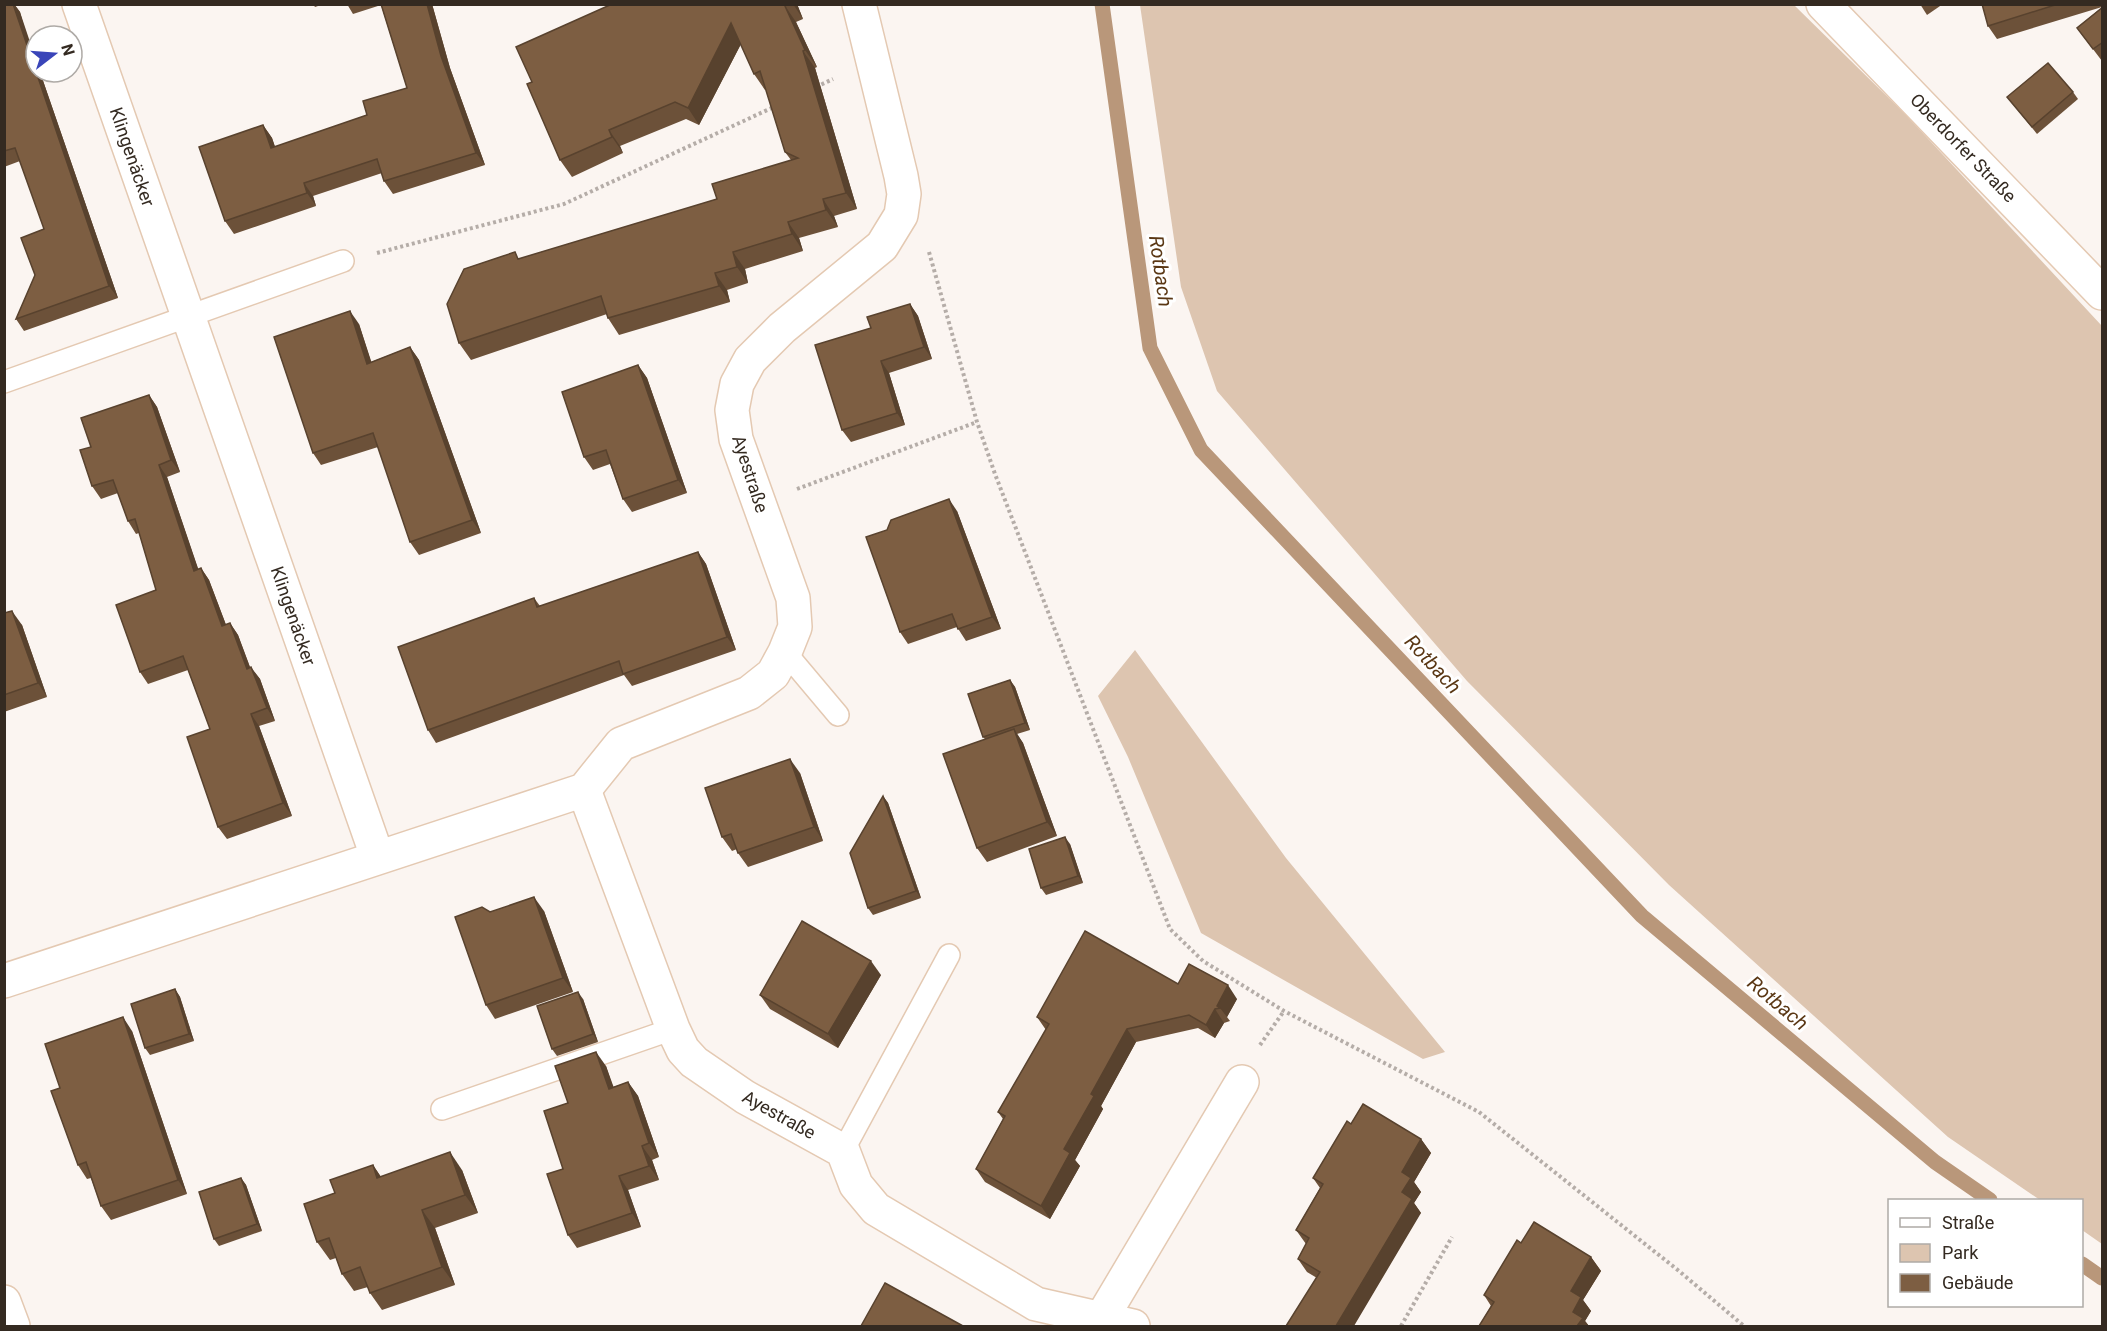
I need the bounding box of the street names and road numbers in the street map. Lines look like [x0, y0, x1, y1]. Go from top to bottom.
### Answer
street label: Oberdorfer Straße [1906, 89, 2021, 206]
street label: Klingenäcker [106, 105, 159, 209]
street label: Ayestraße [728, 432, 773, 515]
street label: Klingenäcker [267, 564, 320, 668]
street label: Ayestraße [739, 1086, 819, 1143]

